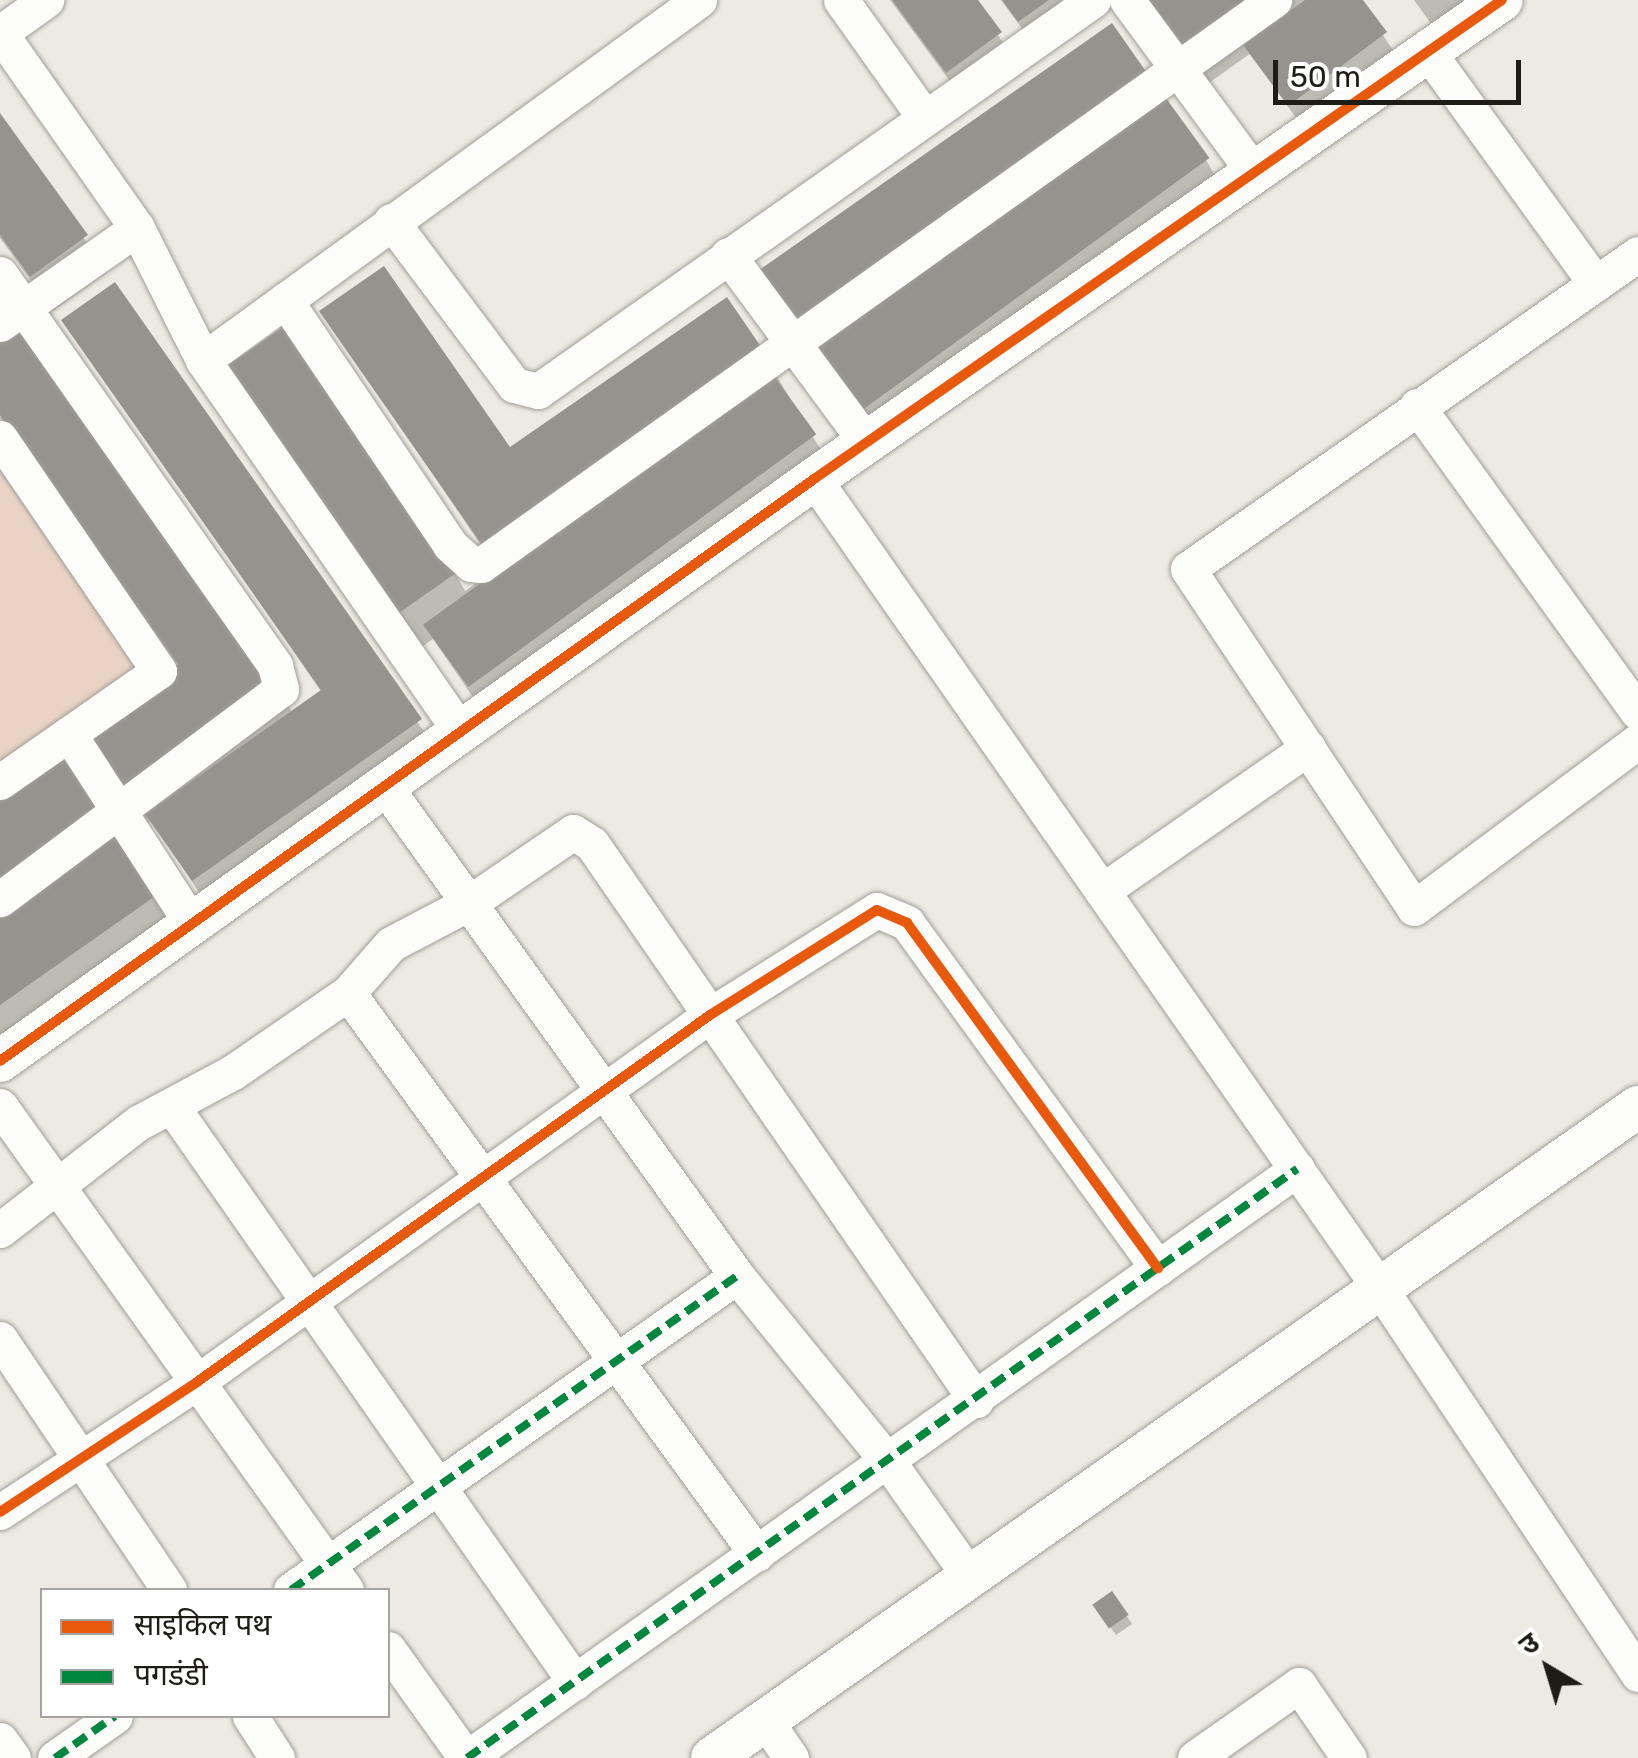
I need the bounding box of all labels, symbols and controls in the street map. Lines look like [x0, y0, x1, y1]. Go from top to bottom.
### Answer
scale bar [1278, 40, 1526, 102]
text: 50 m [1290, 59, 1361, 95]
legend [40, 1588, 390, 1718]
text: साइकिल पथ [134, 1607, 272, 1643]
north arrow [1498, 1618, 1598, 1718]
text: उ [1513, 1626, 1546, 1662]
text: पगडंडी [134, 1657, 208, 1693]

